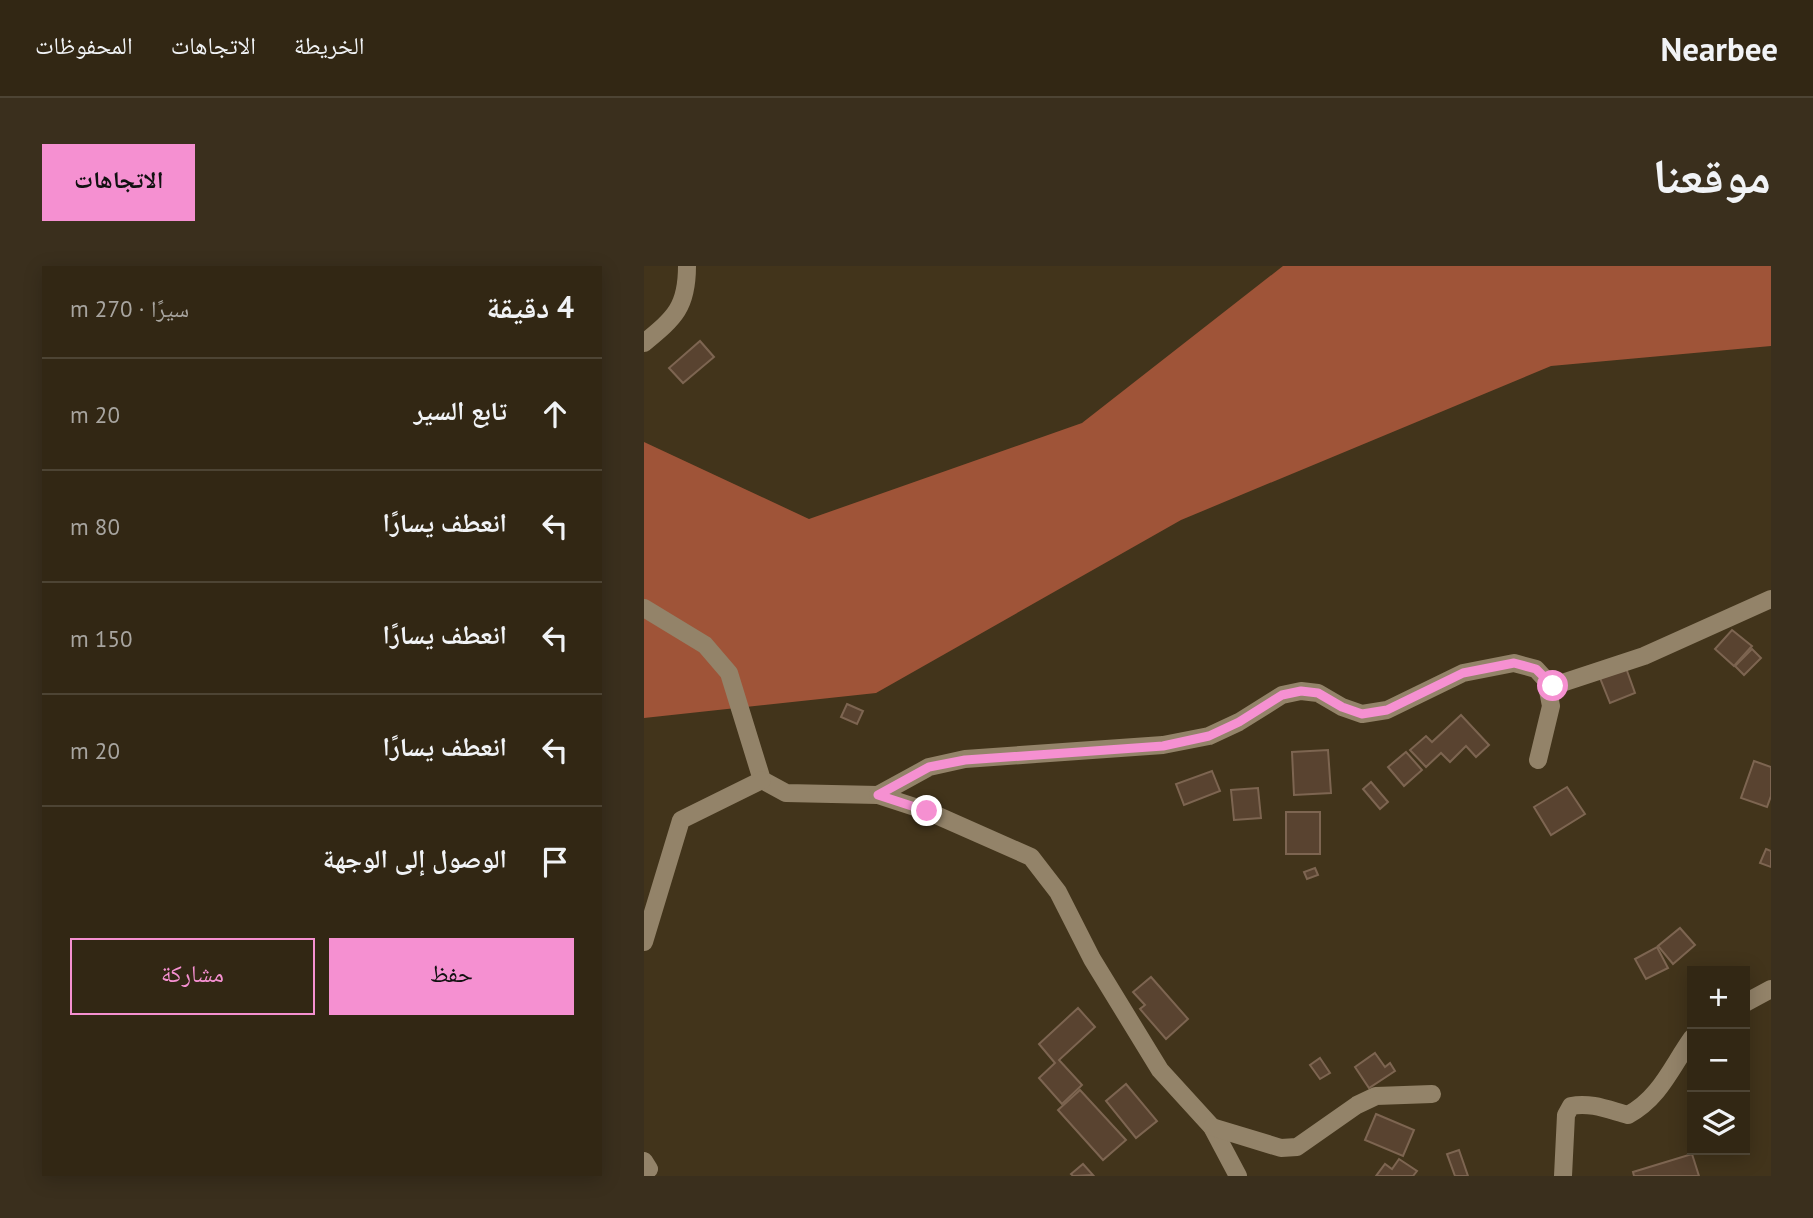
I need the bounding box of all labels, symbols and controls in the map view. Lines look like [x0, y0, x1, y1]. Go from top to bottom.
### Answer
text: Nearbee [1661, 27, 1778, 70]
text: المحفوظات [35, 30, 133, 61]
text: الاتجاهات [171, 30, 256, 61]
text: الخريطة [294, 30, 365, 61]
text: موقعنا [1653, 143, 1771, 207]
button: الاتجاهات [42, 144, 195, 221]
text: 4 دقيقة [486, 287, 574, 326]
text: سيرًا · 270 m [70, 294, 189, 323]
text: تابع السير [414, 394, 507, 427]
icon: ahead [536, 395, 574, 433]
text: 20 m [70, 400, 120, 429]
text: انعطف يسارًا [383, 506, 507, 539]
icon: left [536, 507, 574, 545]
text: 80 m [70, 512, 120, 541]
text: انعطف يسارًا [383, 618, 507, 651]
icon: left [536, 619, 574, 657]
text: 150 m [70, 624, 132, 653]
route start [1537, 670, 1568, 701]
text: انعطف يسارًا [383, 730, 507, 763]
icon: left [536, 731, 574, 769]
text: 20 m [70, 736, 120, 765]
route end [911, 795, 942, 826]
text: الوصول إلى الوجهة [323, 842, 507, 875]
icon: arrive [536, 843, 574, 881]
button: مشاركة [70, 938, 315, 1015]
button: حفظ [329, 938, 574, 1015]
map controls [1687, 966, 1750, 1155]
button: + [1687, 966, 1750, 1029]
button: − [1687, 1029, 1750, 1092]
button: layers [1687, 1092, 1750, 1155]

